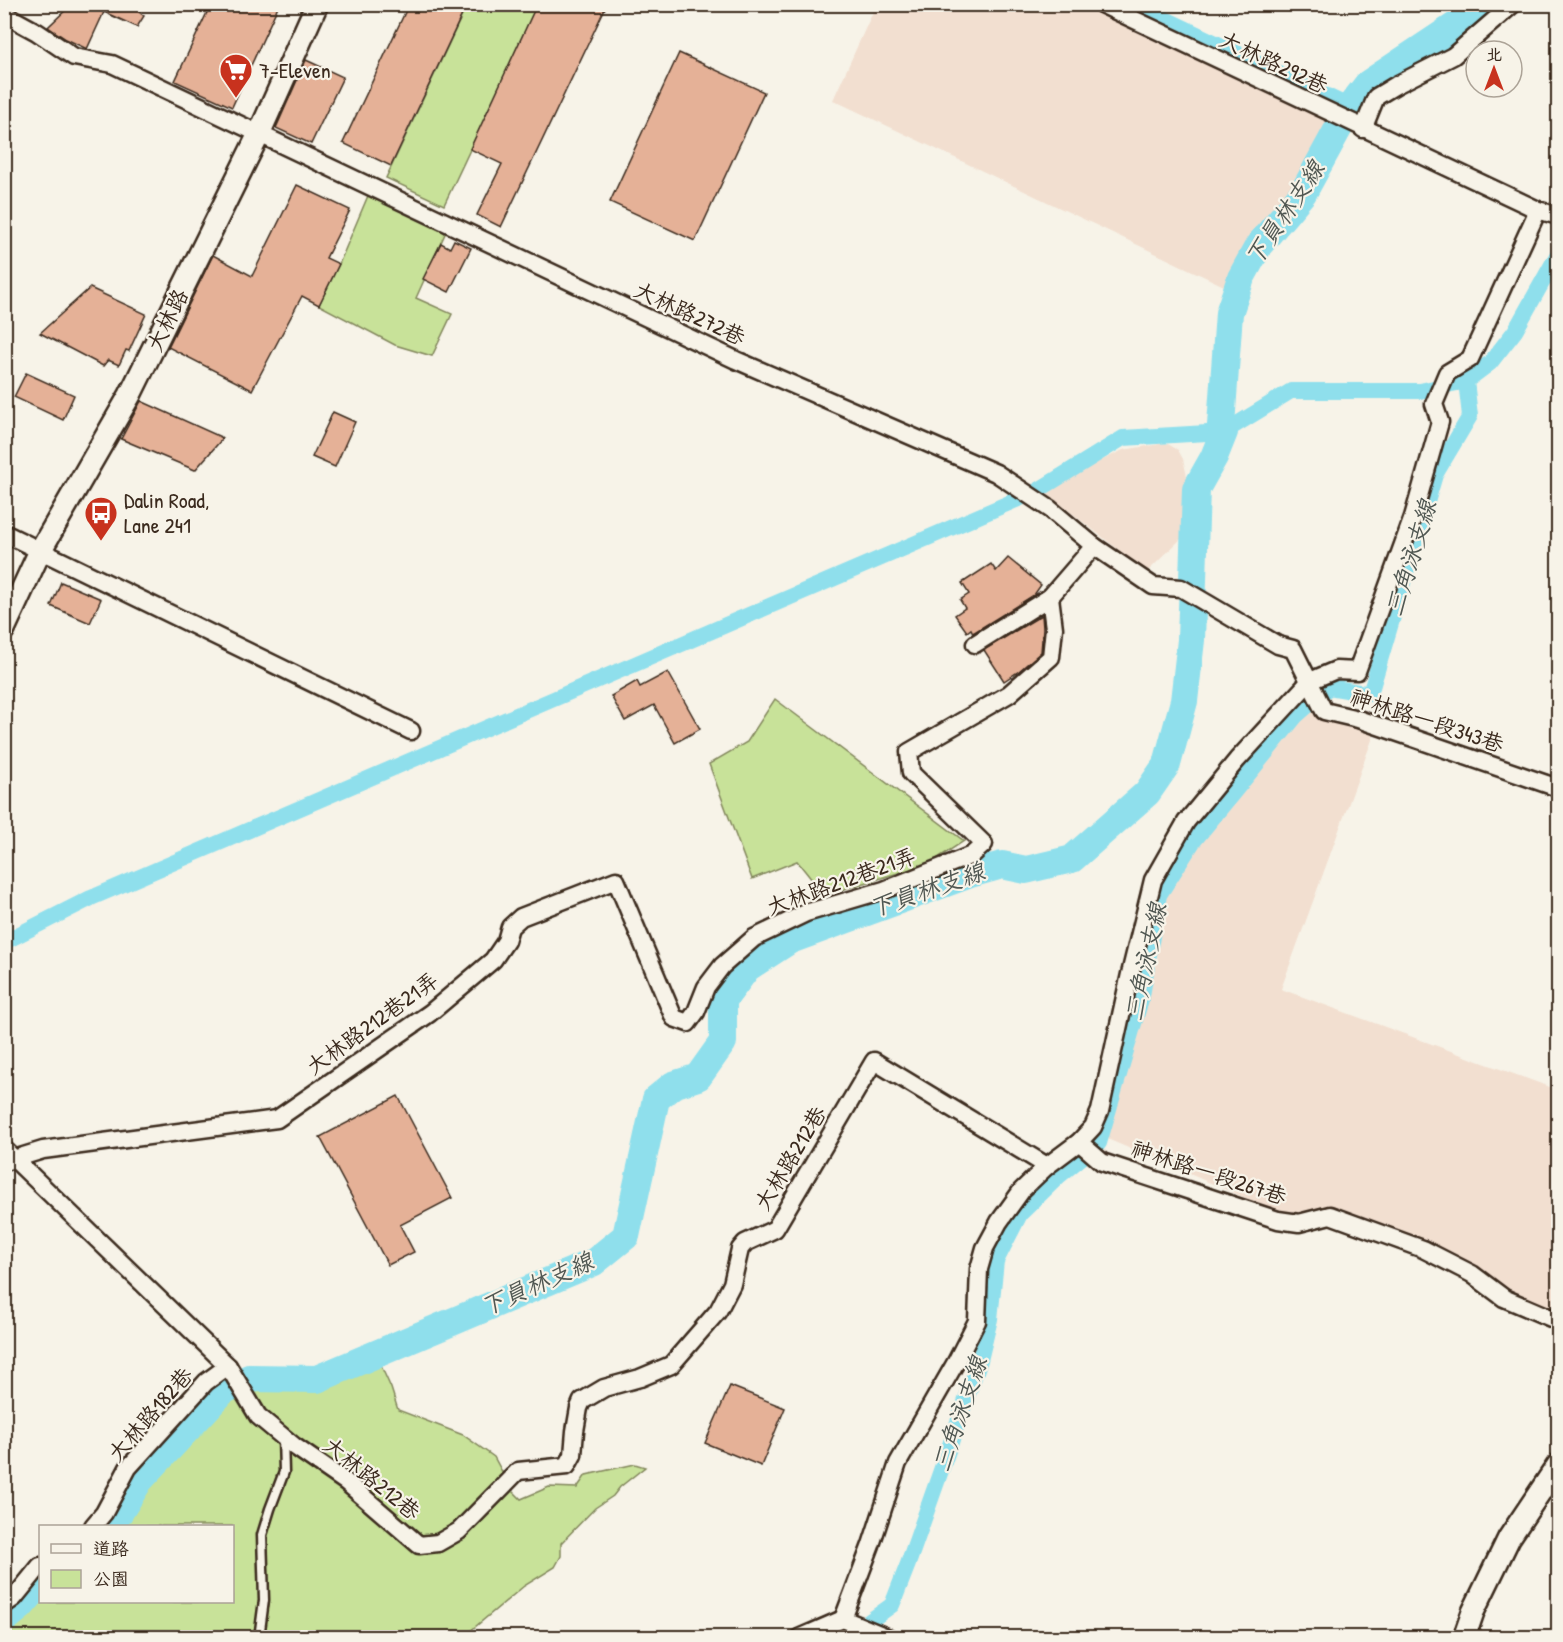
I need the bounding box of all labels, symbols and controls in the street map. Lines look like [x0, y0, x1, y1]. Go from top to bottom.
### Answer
street label: 大林路292巷 [1215, 24, 1333, 100]
north arrow [1464, 39, 1524, 99]
text: 北 [1486, 43, 1502, 65]
supermarket icon: 7-Eleven [218, 52, 254, 99]
place label: 7-Eleven [259, 55, 331, 85]
water label: 下員林支線 [1237, 152, 1332, 271]
street label: 大林路272巷 [630, 274, 750, 352]
street label: 大林路 [139, 284, 195, 356]
place label: Dalin Road, Lane 241 [124, 485, 209, 540]
water label: 三角泳支線 [1377, 494, 1443, 620]
bus stop icon: Dalin Road, Lane 241 [83, 495, 119, 542]
street label: 神林路一段343巷 [1346, 681, 1508, 759]
street label: 大林路212巷21弄 [762, 840, 920, 922]
water label: 下員林支線 [865, 854, 991, 924]
water label: 三角泳支線 [1117, 898, 1174, 1024]
street label: 大林路212巷21弄 [300, 965, 444, 1081]
street label: 大林路212巷 [747, 1100, 833, 1216]
street label: 神林路一段267巷 [1127, 1133, 1291, 1211]
water label: 下員林支線 [475, 1243, 600, 1322]
water label: 三角泳支線 [924, 1350, 994, 1476]
street label: 大林路182巷 [101, 1360, 199, 1468]
street label: 大林路212巷 [317, 1430, 427, 1526]
legend [39, 1525, 234, 1603]
text: 道路 [93, 1536, 129, 1561]
text: 公園 [93, 1566, 129, 1591]

